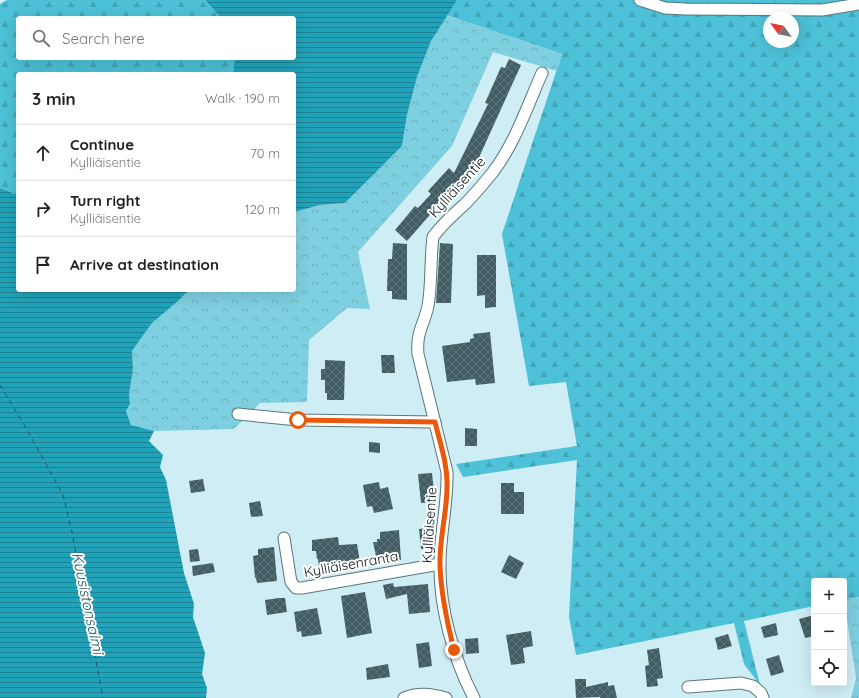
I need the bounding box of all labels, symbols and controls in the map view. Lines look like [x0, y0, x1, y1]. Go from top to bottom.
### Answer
north arrow [763, 12, 799, 48]
search box [16, 16, 296, 60]
icon: search [30, 27, 52, 49]
text: Search here [62, 29, 145, 48]
text: 3 min [32, 88, 76, 109]
text: Walk · 190 m [205, 90, 280, 106]
text: Continue [70, 135, 134, 154]
icon: ahead [32, 142, 54, 164]
text: 70 m [250, 145, 280, 161]
street label: Kylliäisentie [425, 153, 489, 221]
text: Kylliäisentie [70, 154, 141, 170]
text: Turn right [70, 191, 141, 210]
icon: right [32, 198, 54, 220]
text: 120 m [245, 201, 280, 217]
text: Kylliäisentie [70, 210, 141, 226]
icon: arrive [32, 254, 54, 276]
text: Arrive at destination [70, 255, 219, 274]
route start [289, 411, 307, 429]
street label: Kylliäisentie [417, 486, 441, 564]
street label: Kylliäisenranta [302, 547, 400, 581]
water label: Kuusistonsalmi [68, 550, 108, 657]
map controls [811, 578, 847, 686]
button: + [811, 578, 847, 614]
button: − [811, 614, 847, 650]
route end [445, 641, 463, 659]
button: locate [811, 650, 847, 686]

